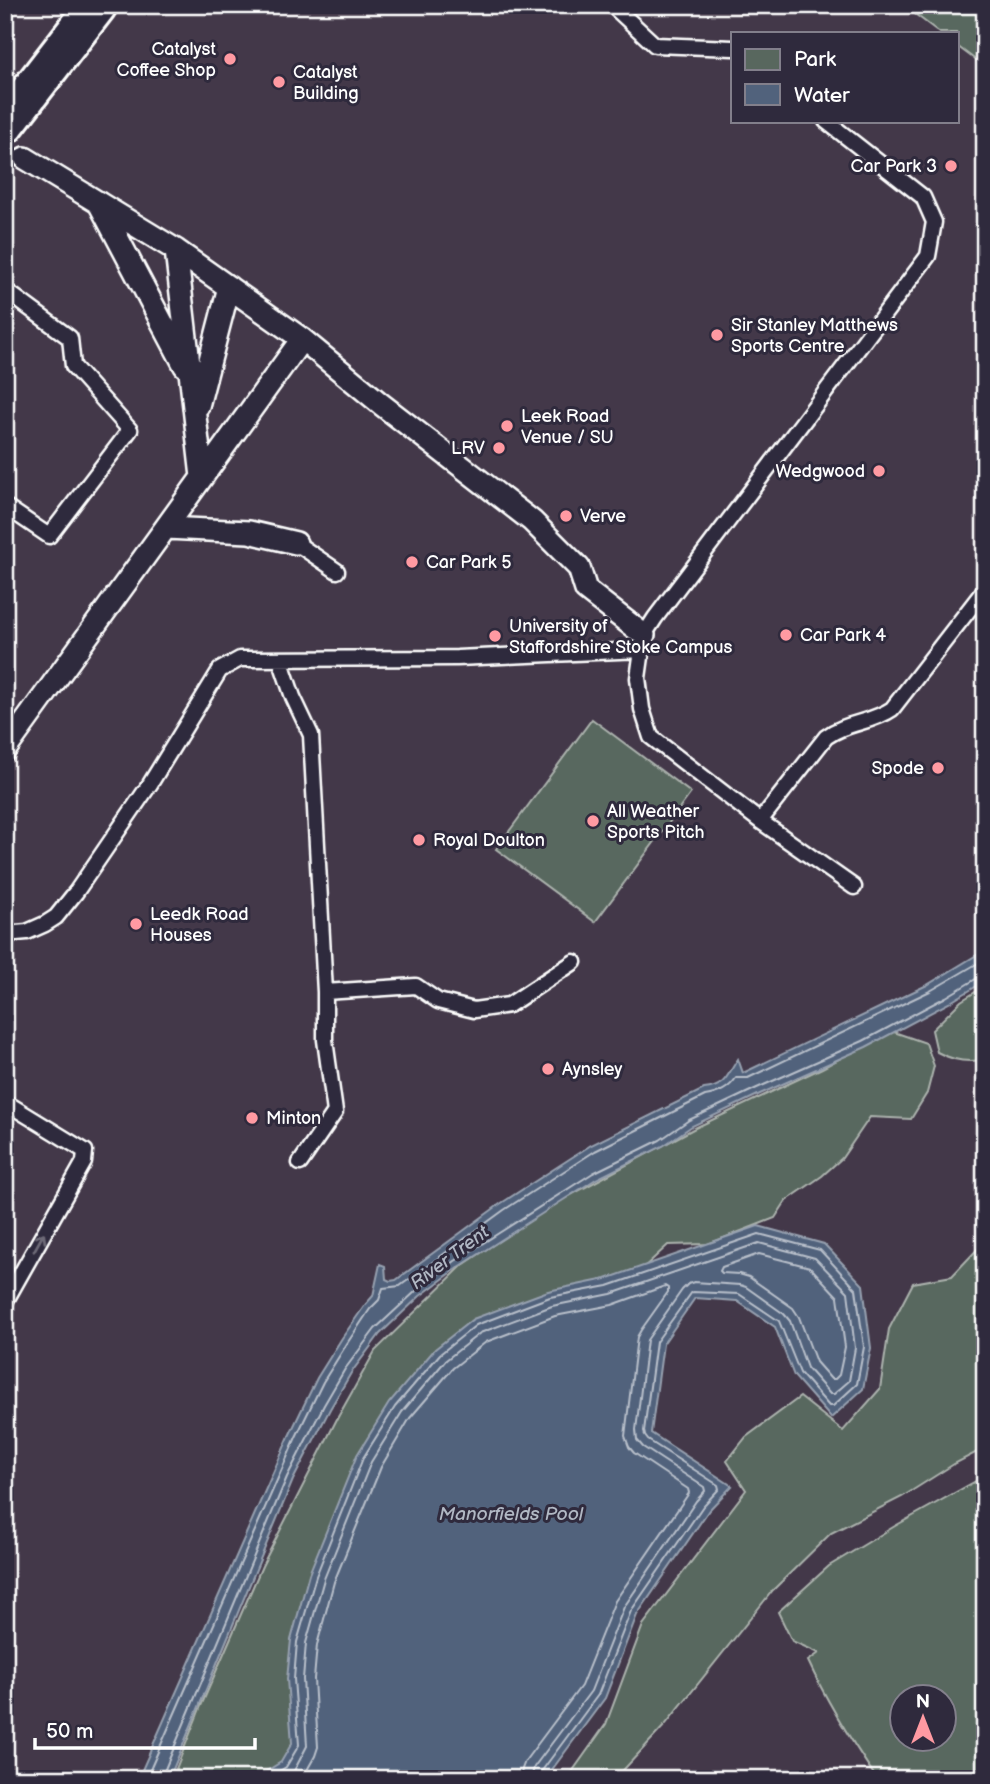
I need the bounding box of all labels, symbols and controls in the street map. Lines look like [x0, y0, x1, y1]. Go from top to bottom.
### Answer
legend [731, 32, 958, 122]
place label: Catalyst Coffee Shop [117, 39, 216, 81]
text: Park [794, 47, 837, 72]
marker: Catalyst Coffee Shop [222, 51, 238, 67]
place label: Catalyst Building [293, 62, 359, 104]
marker: Catalyst Building [271, 74, 287, 90]
text: Water [794, 83, 850, 108]
place label: Car Park 3 [851, 156, 937, 177]
marker: Car Park 3 [943, 158, 959, 174]
place label: Sir Stanley Matthews Sports Centre [731, 315, 898, 357]
marker: Sir Stanley Matthews Sports Centre [709, 327, 725, 343]
place label: Leek Road Venue / SU [521, 406, 614, 448]
marker: Leek Road Venue / SU [499, 418, 515, 434]
place label: LRV [451, 438, 485, 459]
marker: LRV [491, 440, 507, 456]
place label: Wedgwood [776, 461, 865, 482]
marker: Wedgwood [871, 463, 887, 479]
place label: Verve [580, 506, 626, 527]
marker: Verve [558, 508, 574, 524]
place label: Car Park 5 [426, 552, 512, 573]
marker: Car Park 5 [404, 554, 420, 570]
place label: University of Staffordshire Stoke Campus [509, 616, 733, 658]
place label: Car Park 4 [800, 625, 886, 646]
marker: Car Park 4 [778, 627, 794, 643]
marker: University of Staffordshire Stoke Campus [487, 628, 503, 644]
place label: Spode [871, 758, 924, 779]
marker: Spode [930, 760, 946, 776]
place label: All Weather Sports Pitch [607, 801, 704, 843]
marker: All Weather Sports Pitch [585, 813, 601, 829]
place label: Royal Doulton [433, 830, 545, 851]
marker: Royal Doulton [411, 832, 427, 848]
place label: Leedk Road Houses [150, 904, 249, 946]
marker: Leedk Road Houses [128, 916, 144, 932]
place label: Aynsley [562, 1059, 623, 1080]
marker: Aynsley [540, 1061, 556, 1077]
place label: Minton [266, 1108, 321, 1129]
marker: Minton [244, 1110, 260, 1126]
water label: River Trent [406, 1220, 495, 1295]
one-way arrow [32, 1233, 46, 1253]
water label: Manorfields Pool [439, 1503, 584, 1526]
north arrow [888, 1682, 958, 1752]
text: N [916, 1691, 930, 1714]
scale bar [35, 1707, 256, 1751]
text: 50 m [46, 1719, 93, 1744]

